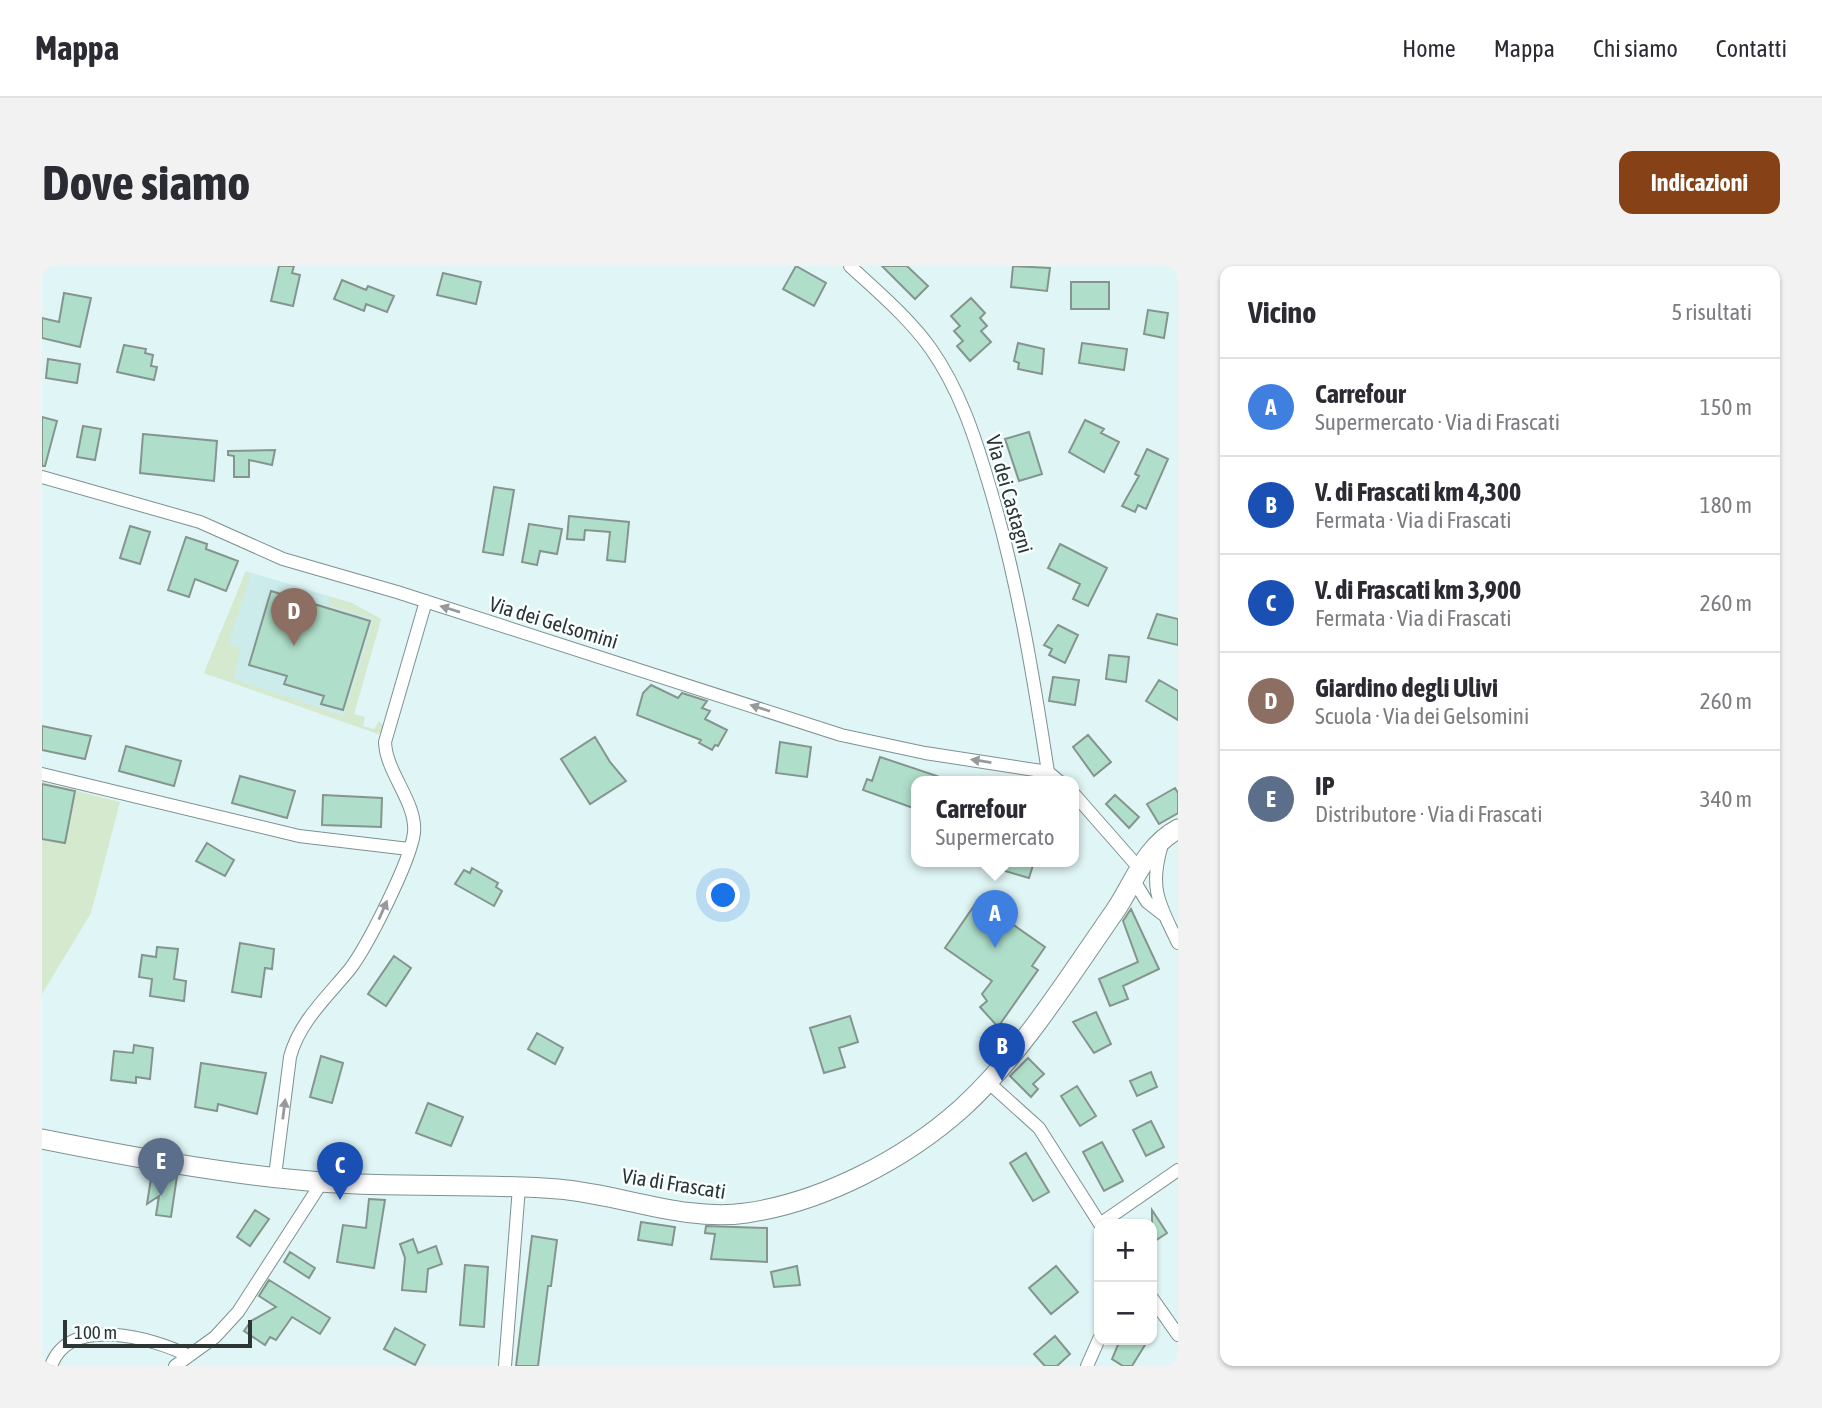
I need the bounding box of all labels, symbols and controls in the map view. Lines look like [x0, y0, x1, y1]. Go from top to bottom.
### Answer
text: Mappa [35, 29, 119, 67]
text: Home [1402, 35, 1456, 62]
text: Mappa [1494, 35, 1555, 62]
text: Chi siamo [1593, 35, 1678, 62]
text: Contatti [1716, 35, 1787, 62]
button: Indicazioni [1619, 151, 1780, 214]
text: Dove siamo [42, 154, 250, 210]
text: Vicino [1248, 295, 1316, 329]
text: 5 risultati [1671, 299, 1752, 325]
text: Carrefour [1315, 379, 1406, 409]
text: A [1265, 394, 1277, 420]
text: 150 m [1700, 394, 1752, 420]
text: Supermercato · Via di Frascati [1315, 409, 1560, 435]
street label: Via dei Castagni [982, 432, 1038, 556]
text: V. di Frascati km 4,300 [1315, 477, 1521, 507]
text: B [1266, 492, 1276, 518]
text: 180 m [1700, 492, 1752, 518]
text: Fermata · Via di Frascati [1315, 507, 1512, 533]
text: V. di Frascati km 3,900 [1315, 575, 1521, 605]
pin: D [271, 588, 317, 646]
text: C [1266, 590, 1276, 616]
text: 260 m [1700, 590, 1752, 616]
street label: Via dei Gelsomini [487, 591, 621, 653]
one-way arrow [439, 603, 460, 614]
text: Fermata · Via di Frascati [1315, 605, 1512, 631]
text: Giardino degli Ulivi [1315, 673, 1498, 703]
text: D [1265, 688, 1277, 714]
text: 260 m [1700, 688, 1752, 714]
one-way arrow [749, 702, 770, 713]
text: Scuola · Via dei Gelsomini [1315, 703, 1529, 729]
one-way arrow [969, 756, 991, 767]
text: IP [1315, 771, 1334, 801]
popup [911, 776, 1079, 867]
text: E [1266, 786, 1276, 812]
text: 340 m [1700, 786, 1752, 812]
text: Carrefour [935, 794, 1026, 824]
text: Distributore · Via di Frascati [1315, 801, 1542, 827]
text: Supermercato [935, 824, 1055, 850]
your location [706, 878, 740, 912]
pin: A [972, 890, 1018, 948]
one-way arrow [377, 900, 389, 920]
pin: B [979, 1023, 1025, 1081]
one-way arrow [278, 1098, 289, 1120]
pin: E [138, 1138, 184, 1196]
pin: C [317, 1142, 363, 1200]
street label: Via di Frascati [620, 1163, 728, 1203]
map controls [1094, 1219, 1157, 1345]
button: + [1094, 1219, 1157, 1282]
button: − [1094, 1282, 1157, 1345]
scale bar [63, 1317, 252, 1349]
text: 100 m [74, 1321, 117, 1343]

